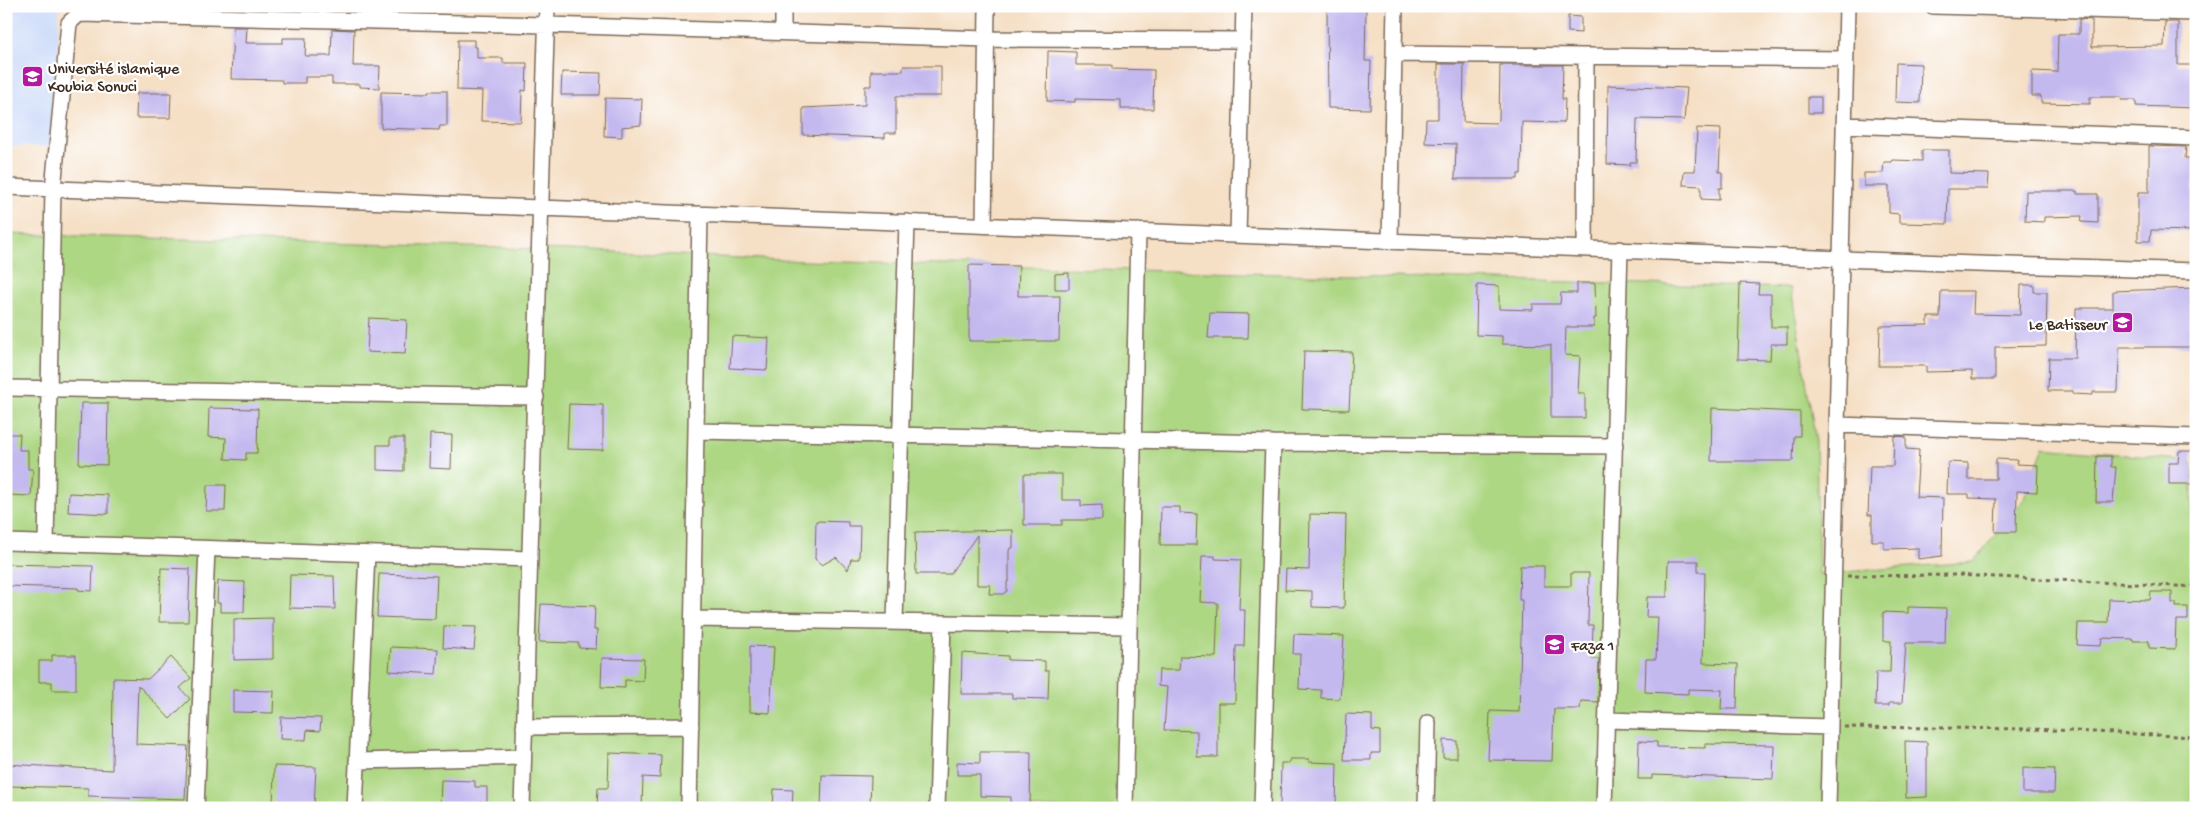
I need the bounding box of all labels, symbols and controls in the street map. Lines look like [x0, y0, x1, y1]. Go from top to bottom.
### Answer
place label: Université islamique Koubia Sonuci [48, 61, 180, 98]
school or university icon: Université islamique Koubia Sonuci [20, 64, 44, 88]
school or university icon: Le Batisseur [2111, 311, 2135, 335]
place label: Le Batisseur [2029, 317, 2108, 336]
school or university icon: Faza 1 [1543, 632, 1567, 656]
place label: Faza 1 [1570, 638, 1614, 657]

